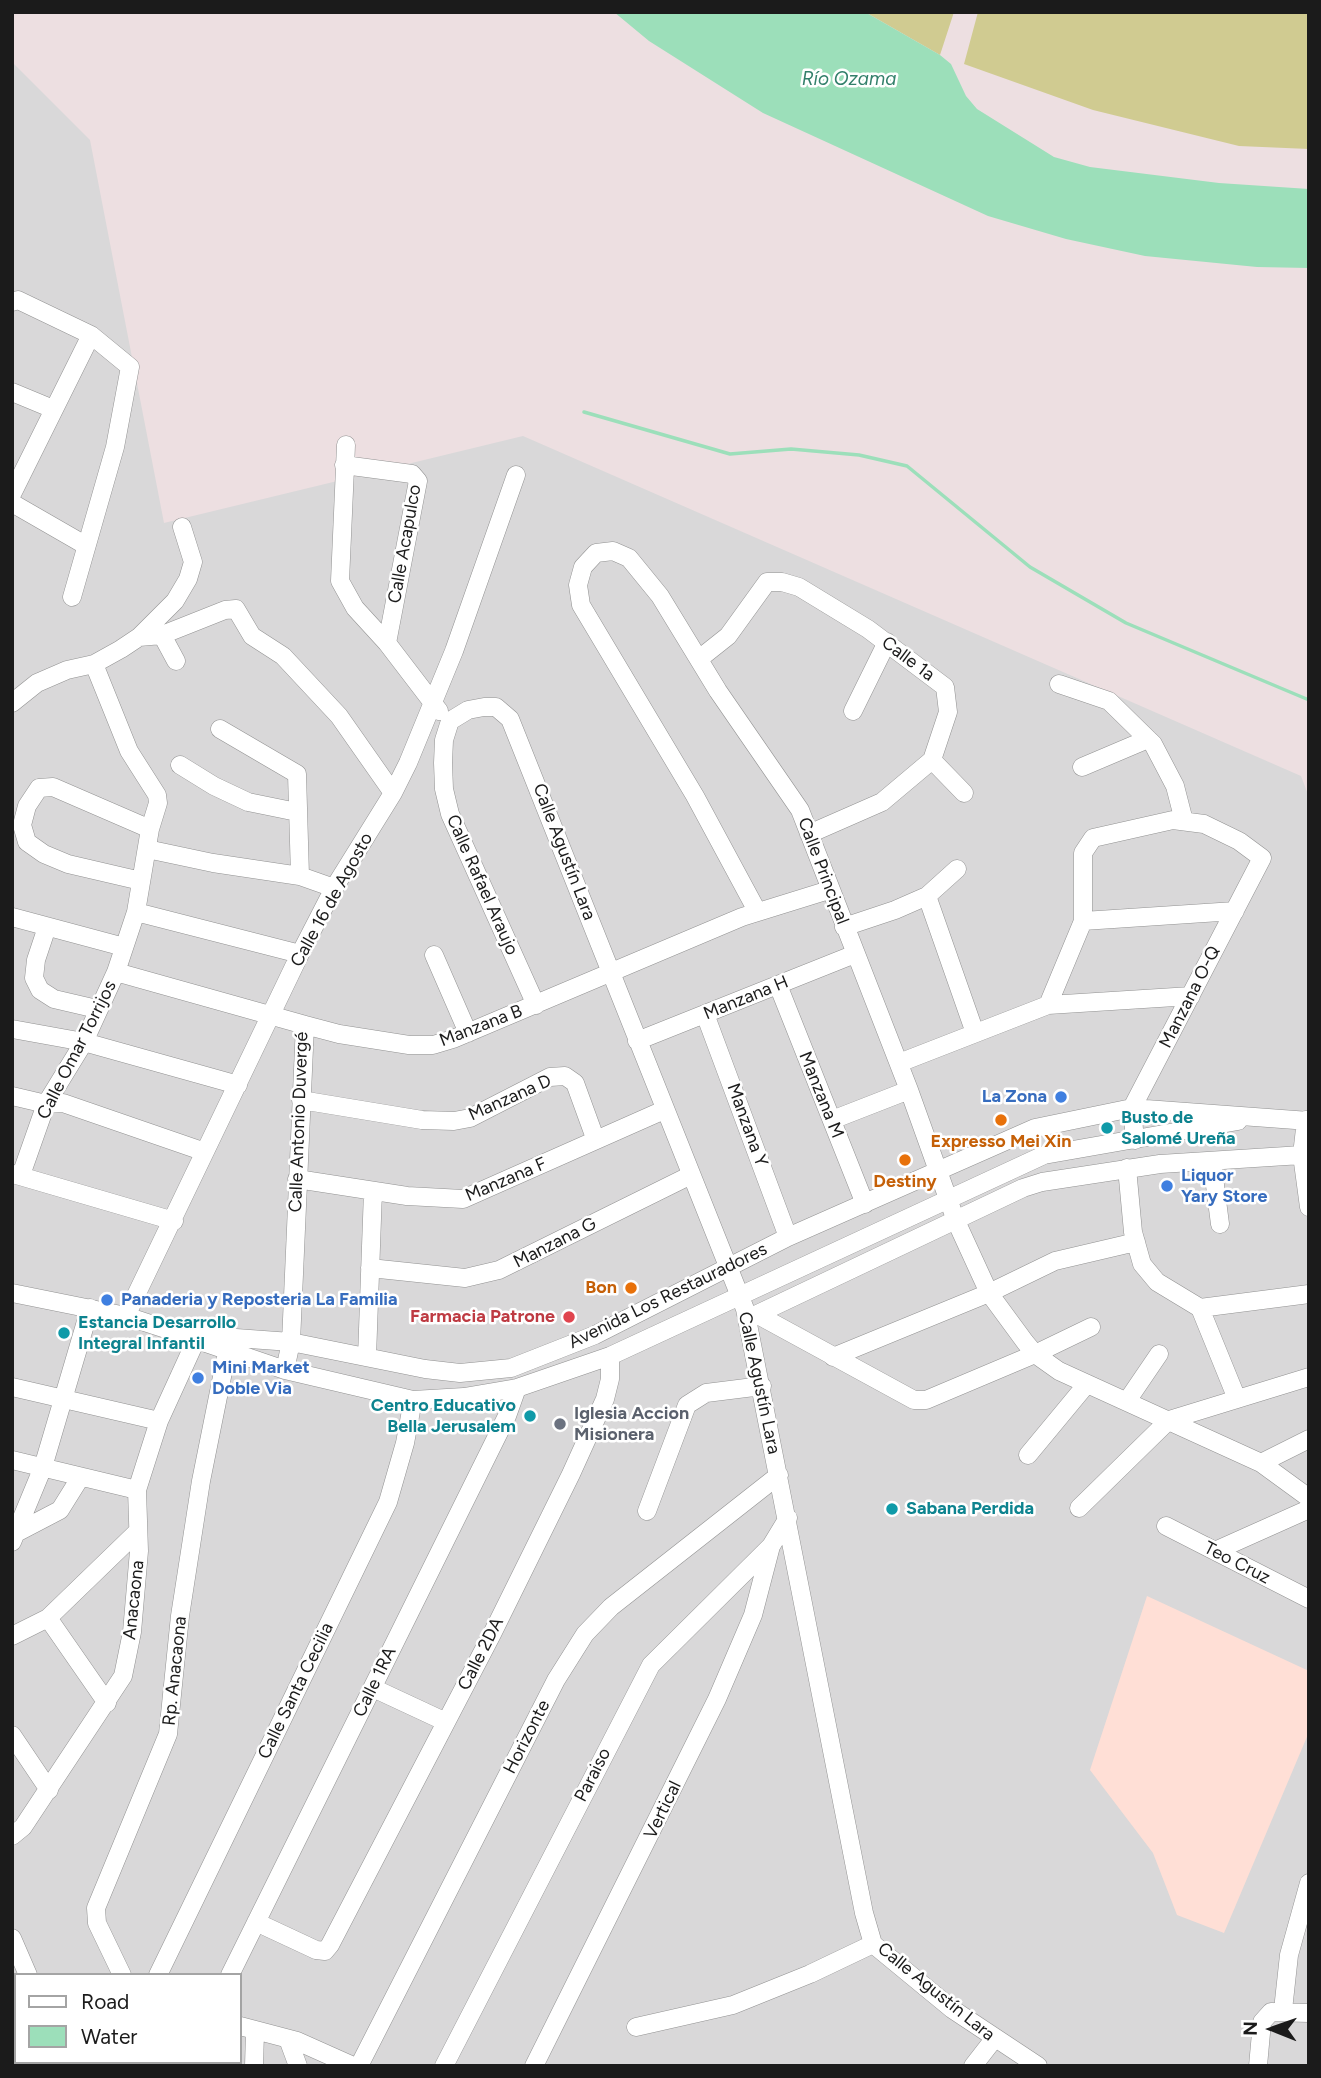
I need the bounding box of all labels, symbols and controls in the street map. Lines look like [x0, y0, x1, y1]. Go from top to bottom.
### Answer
water label: Río Ozama [802, 68, 896, 90]
street label: Calle Acapulco [384, 483, 426, 605]
street label: Calle 1a [877, 632, 939, 686]
street label: Calle Agustín Lara [528, 781, 600, 923]
street label: Calle Rafael Araujo [441, 811, 523, 959]
street label: Calle Principal [793, 815, 853, 927]
street label: Calle 16 de Agosto [286, 829, 378, 971]
street label: Manzana O-Q [1155, 942, 1225, 1052]
street label: Manzana H [700, 971, 792, 1025]
street label: Calle Omar Torrijos [33, 977, 121, 1123]
street label: Manzana B [436, 1000, 526, 1052]
street label: Calle Antonio Duvergé [285, 1031, 313, 1213]
street label: Manzana M [794, 1049, 848, 1141]
street label: Manzana D [465, 1070, 555, 1126]
street label: Manzana Y [722, 1080, 772, 1170]
place label: La Zona [982, 1086, 1047, 1108]
marker: La Zona [1053, 1089, 1069, 1105]
place label: Busto de Salomé Ureña [1121, 1107, 1236, 1150]
marker: Expresso Mei Xin [993, 1112, 1009, 1128]
marker: Busto de Salomé Ureña [1099, 1120, 1115, 1136]
place label: Expresso Mei Xin [931, 1131, 1071, 1153]
marker: Destiny [897, 1152, 913, 1168]
street label: Manzana F [462, 1153, 550, 1207]
place label: Liquor Yary Store [1181, 1165, 1267, 1208]
place label: Destiny [873, 1171, 937, 1193]
marker: Liquor Yary Store [1159, 1178, 1175, 1194]
street label: Manzana G [510, 1213, 600, 1273]
street label: Avenida Los Restauradores [565, 1239, 771, 1353]
place label: Bon [585, 1277, 617, 1299]
marker: Bon [623, 1280, 639, 1296]
place label: Panaderia y Reposteria La Familia [121, 1289, 398, 1311]
marker: Panaderia y Reposteria La Familia [99, 1292, 115, 1308]
place label: Farmacia Patrone [410, 1306, 555, 1328]
marker: Farmacia Patrone [561, 1309, 577, 1325]
street label: Calle Agustín Lara [733, 1310, 785, 1456]
place label: Estancia Desarrollo Integral Infantil [78, 1312, 236, 1354]
marker: Estancia Desarrollo Integral Infantil [56, 1325, 72, 1341]
place label: Mini Market Doble Via [212, 1357, 310, 1400]
marker: Mini Market Doble Via [190, 1370, 206, 1386]
place label: Centro Educativo Bella Jerusalem [371, 1395, 516, 1438]
place label: Iglesia Accion Misionera [574, 1403, 689, 1446]
marker: Centro Educativo Bella Jerusalem [522, 1408, 538, 1424]
marker: Iglesia Accion Misionera [552, 1416, 568, 1432]
place label: Sabana Perdida [906, 1498, 1034, 1520]
marker: Sabana Perdida [884, 1501, 900, 1517]
street label: Teo Cruz [1200, 1537, 1274, 1589]
street label: Anacaona [119, 1559, 149, 1641]
street label: Calle 2DA [453, 1614, 509, 1694]
street label: Rp. Anacaona [159, 1615, 191, 1727]
street label: Calle Santa Cecilia [254, 1619, 338, 1763]
street label: Calle 1RA [349, 1643, 401, 1721]
street label: Horizonte [499, 1696, 555, 1778]
street label: Paraiso [570, 1744, 616, 1806]
street label: Vertical [640, 1778, 686, 1842]
street label: Calle Agustín Lara [873, 1938, 999, 2046]
legend [14, 1973, 242, 2064]
text: Road [81, 1989, 129, 2014]
north arrow [1237, 1994, 1307, 2064]
text: N [1239, 2021, 1262, 2036]
text: Water [81, 2024, 137, 2049]

